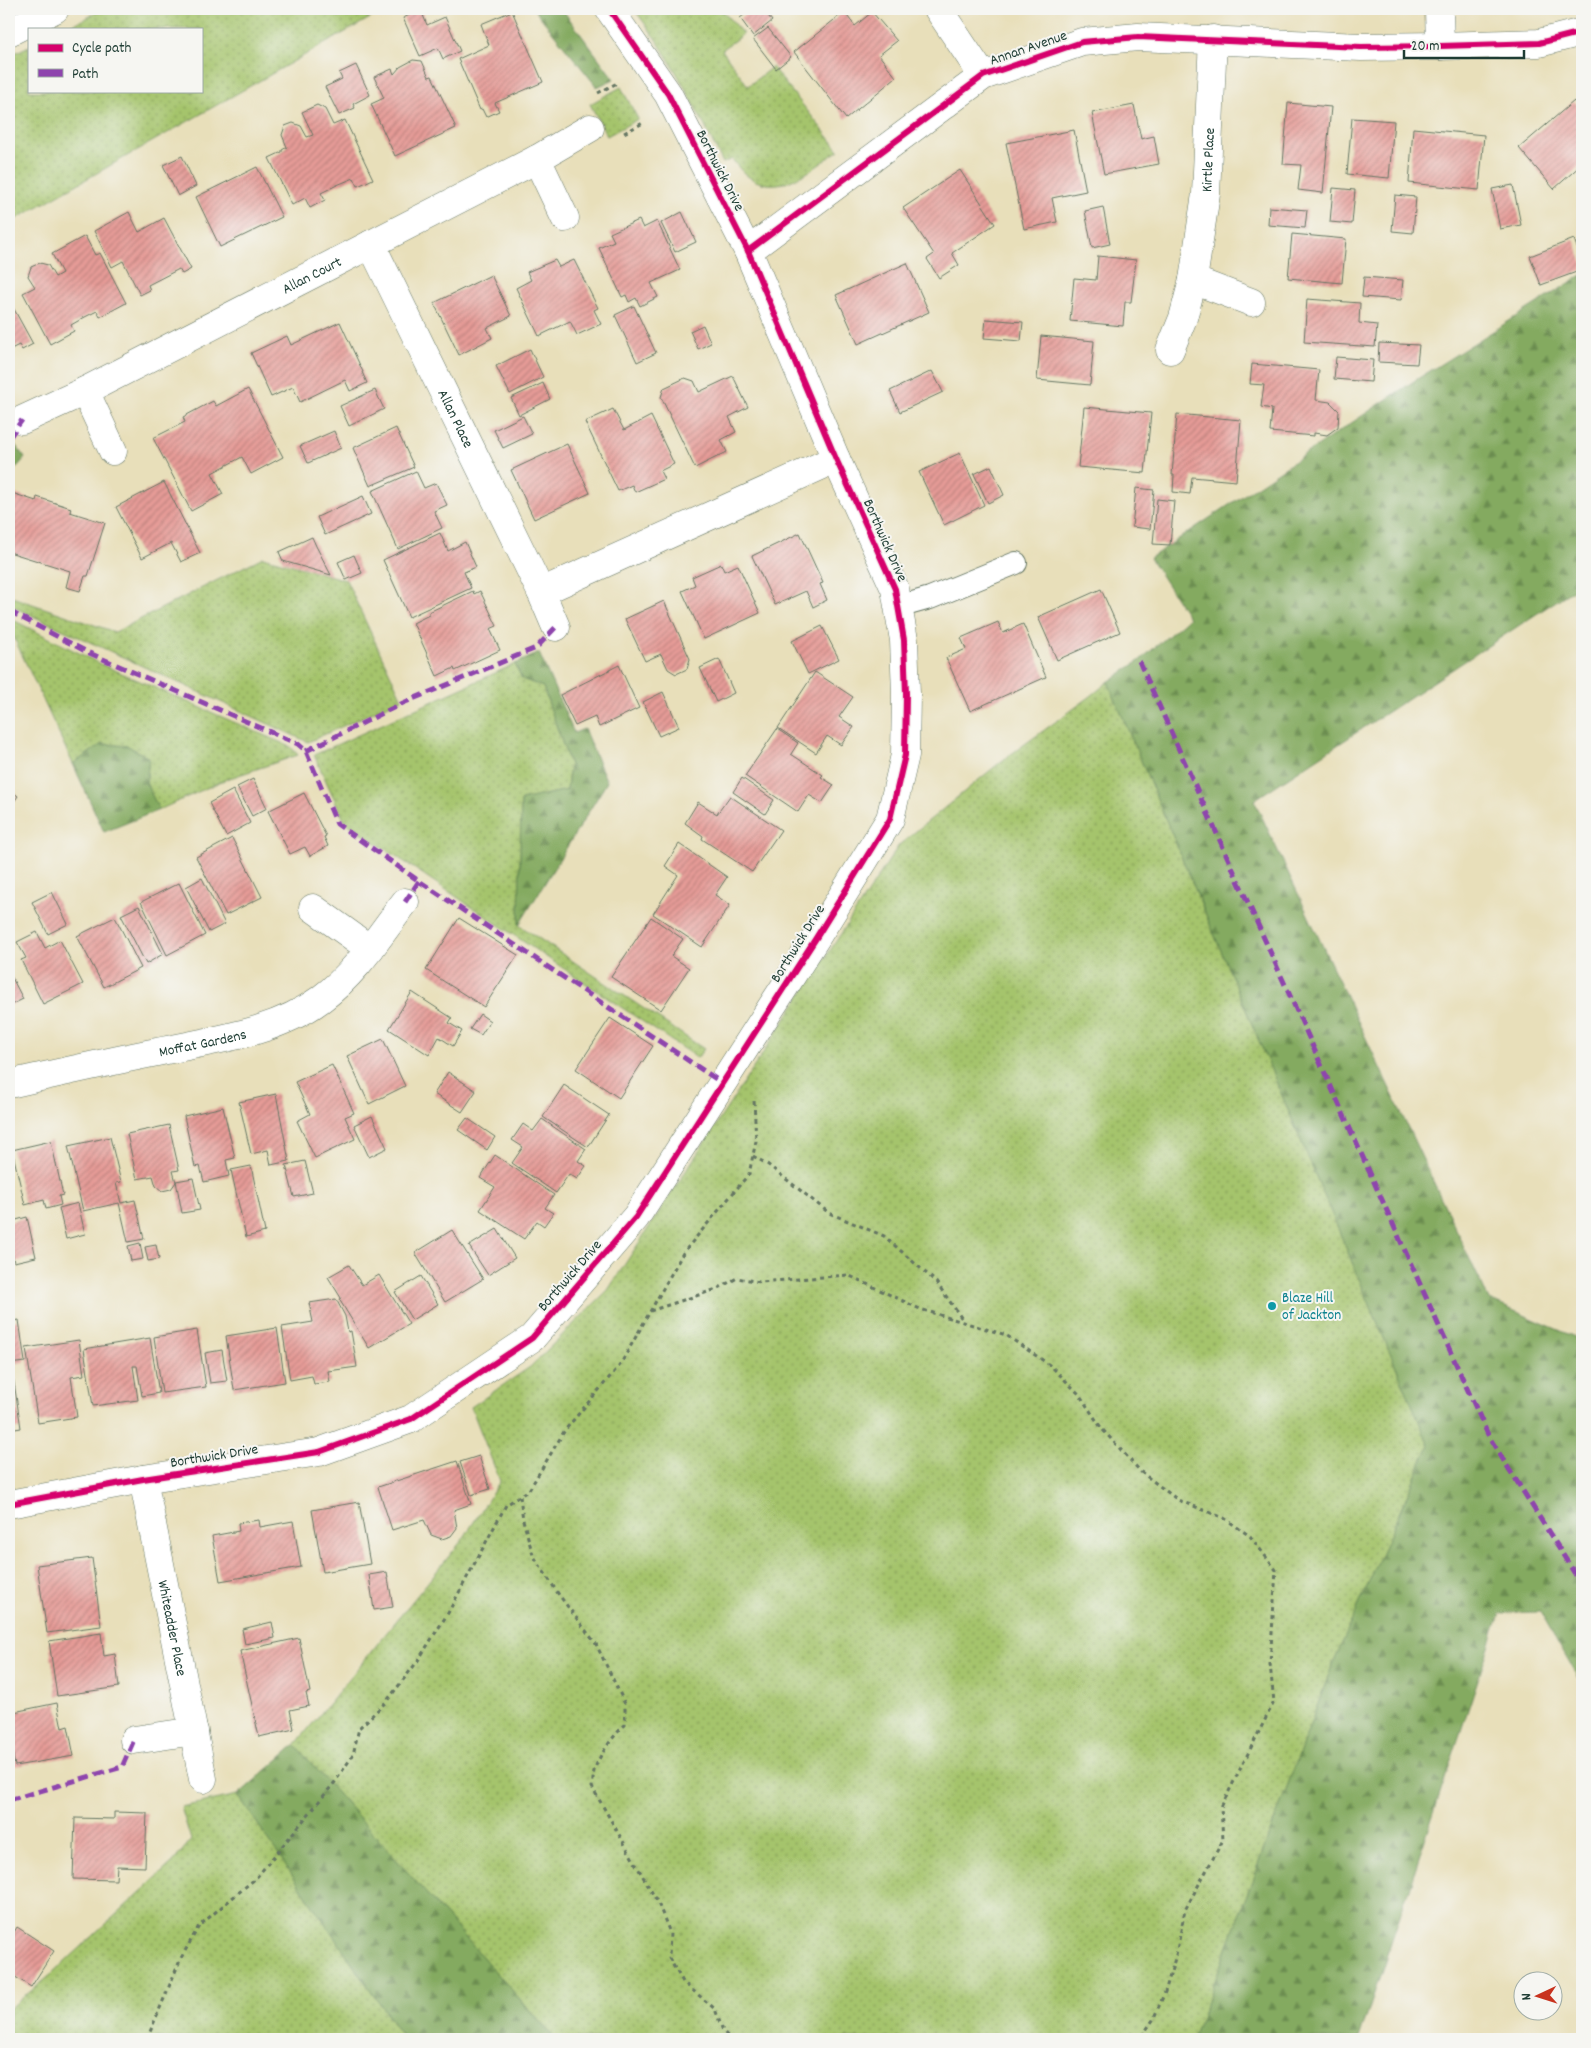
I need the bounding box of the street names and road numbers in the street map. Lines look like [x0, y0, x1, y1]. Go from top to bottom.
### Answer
street label: Annan Avenue [987, 25, 1071, 72]
street label: Borthwick Drive [689, 126, 749, 216]
street label: Kirtle Place [1197, 127, 1222, 193]
street label: Allan Court [279, 252, 347, 301]
street label: Allan Place [431, 386, 478, 453]
street label: Borthwick Drive [856, 496, 912, 586]
street label: Borthwick Drive [766, 900, 832, 987]
street label: Moffat Gardens [157, 1024, 249, 1064]
street label: Borthwick Drive [533, 1235, 608, 1317]
street label: Borthwick Drive [169, 1439, 260, 1475]
street label: Whiteadder Place [151, 1579, 191, 1679]

